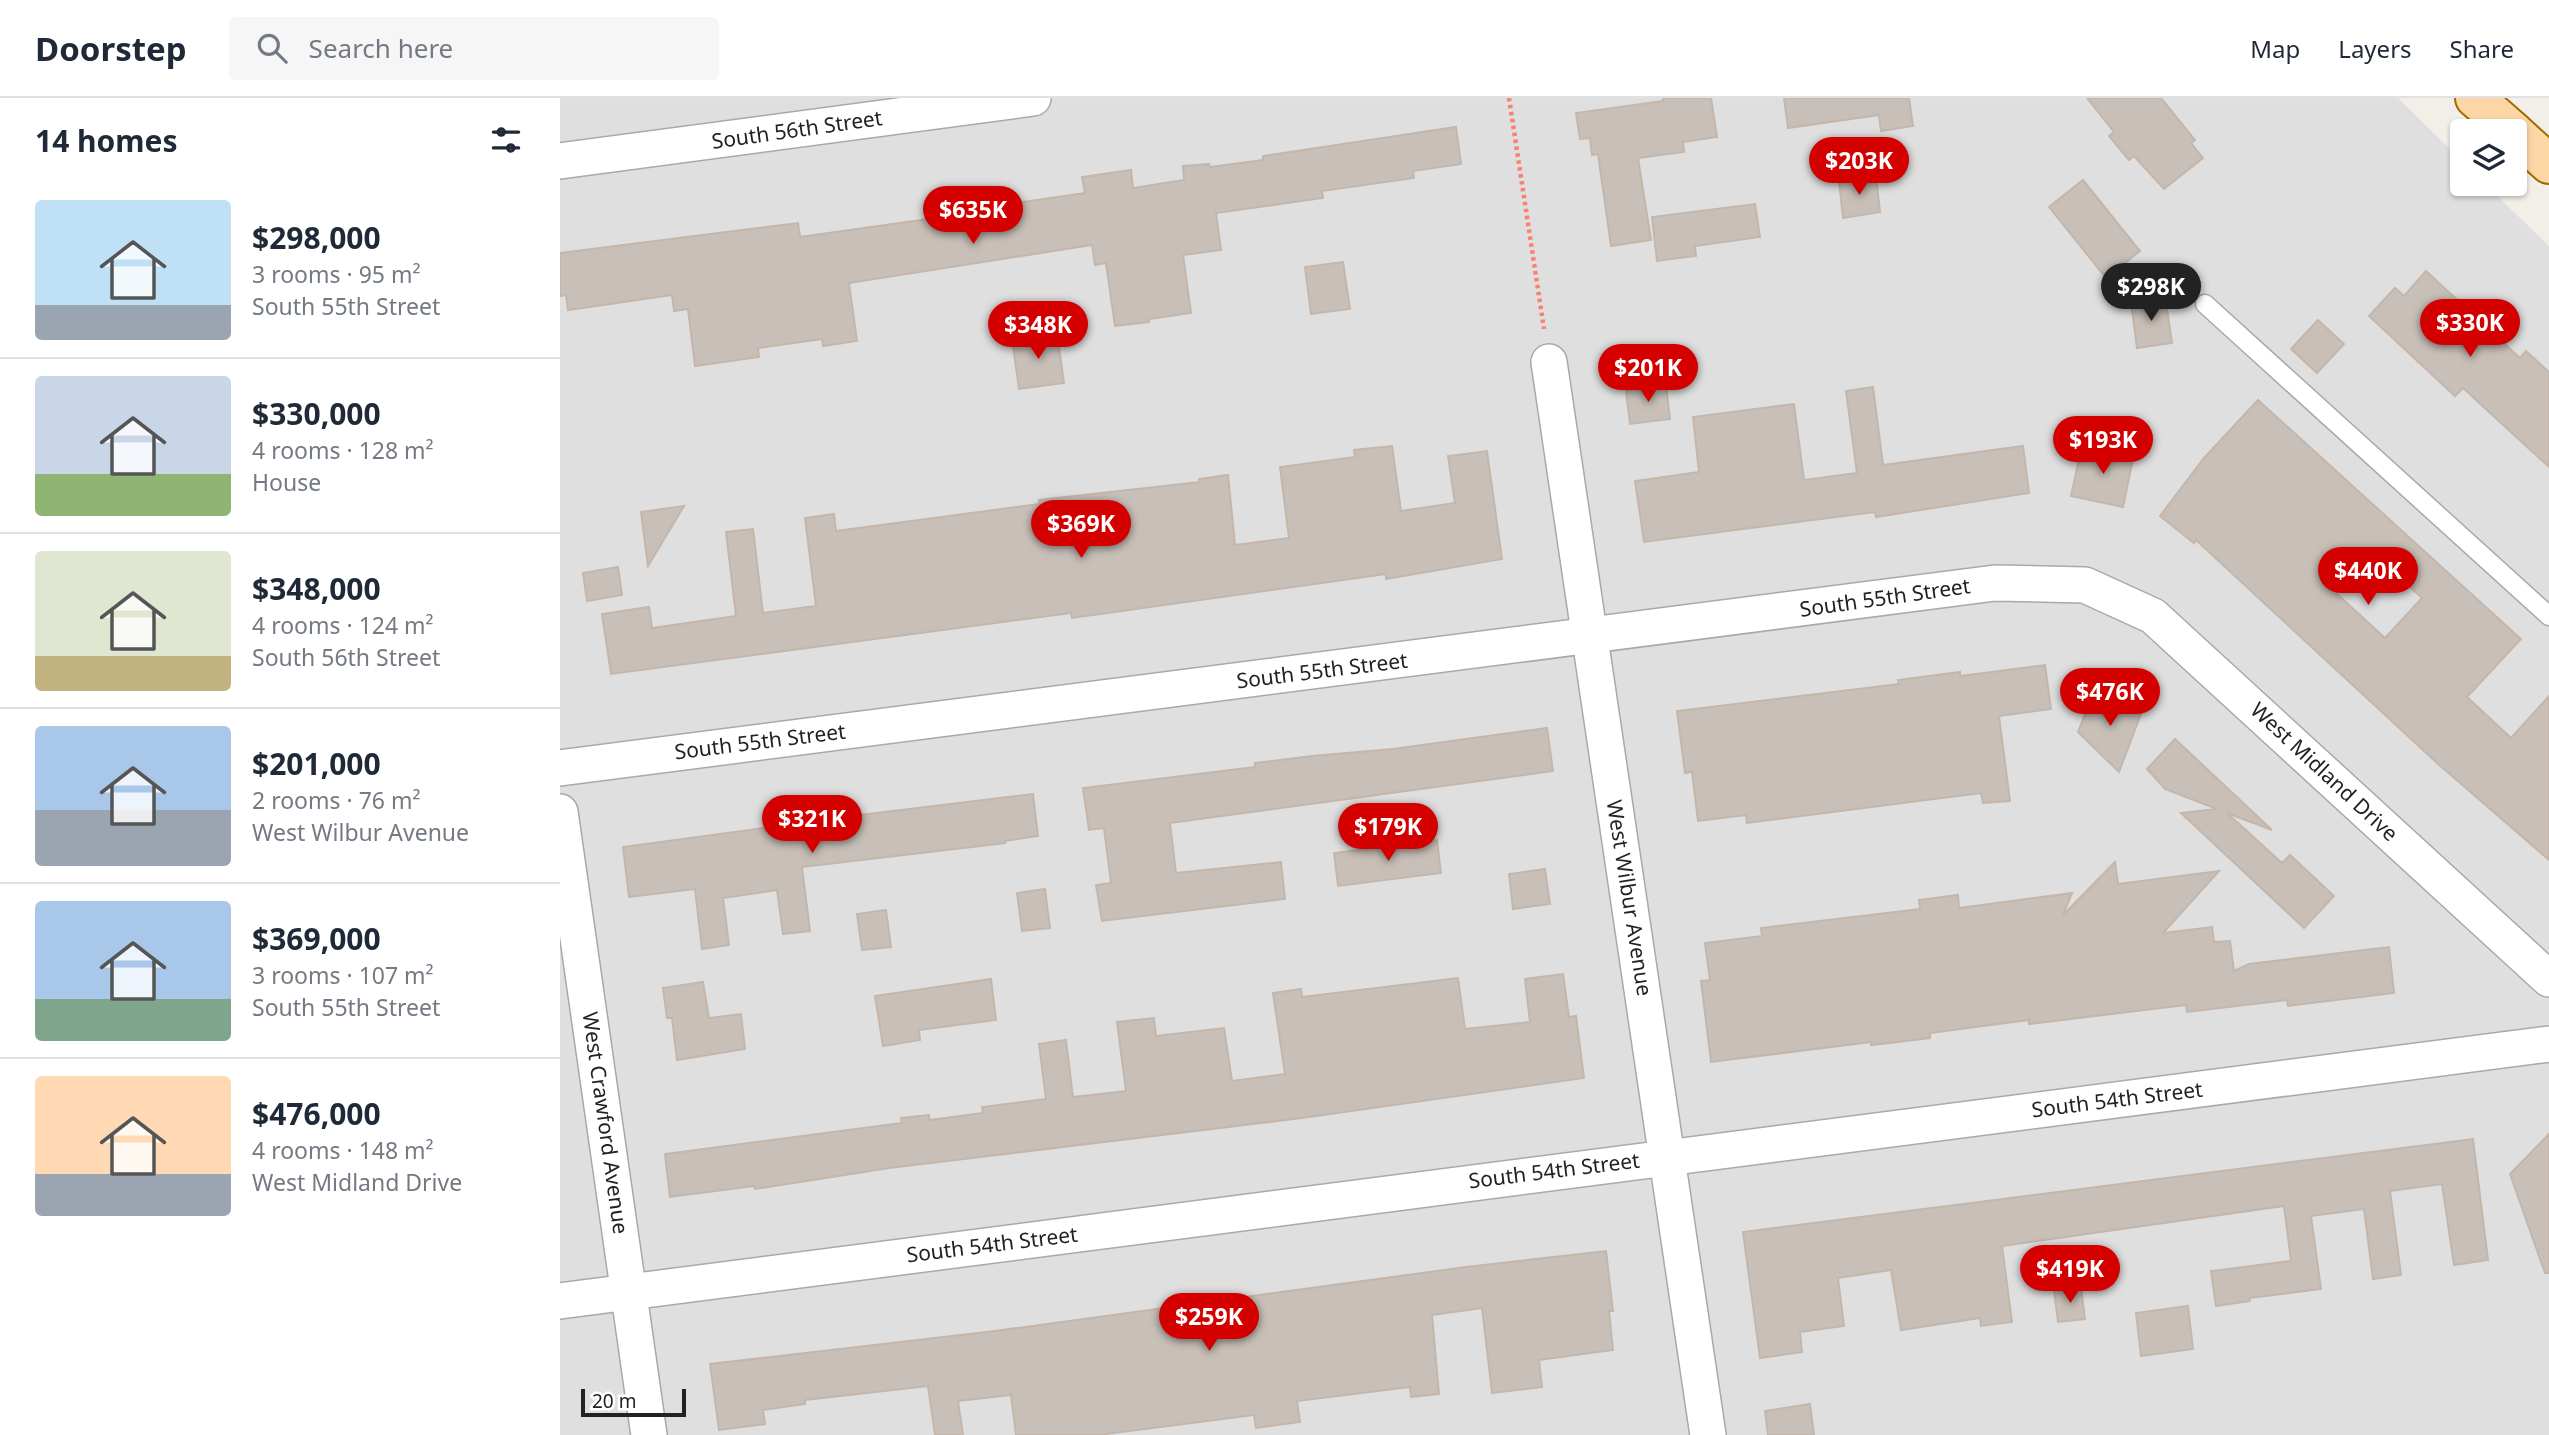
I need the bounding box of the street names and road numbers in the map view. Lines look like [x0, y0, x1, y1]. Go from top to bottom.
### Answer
street label: South 56th Street [710, 103, 884, 155]
street label: South 55th Street [1798, 571, 1972, 623]
street label: South 55th Street [1235, 646, 1409, 694]
street label: West Midland Drive [2245, 696, 2404, 847]
street label: South 55th Street [673, 717, 847, 765]
street label: West Wilbur Avenue [1601, 798, 1659, 998]
street label: West Crawford Avenue [577, 1010, 635, 1236]
street label: South 54th Street [2030, 1075, 2204, 1123]
street label: South 54th Street [1467, 1146, 1641, 1194]
street label: South 54th Street [905, 1220, 1079, 1268]

